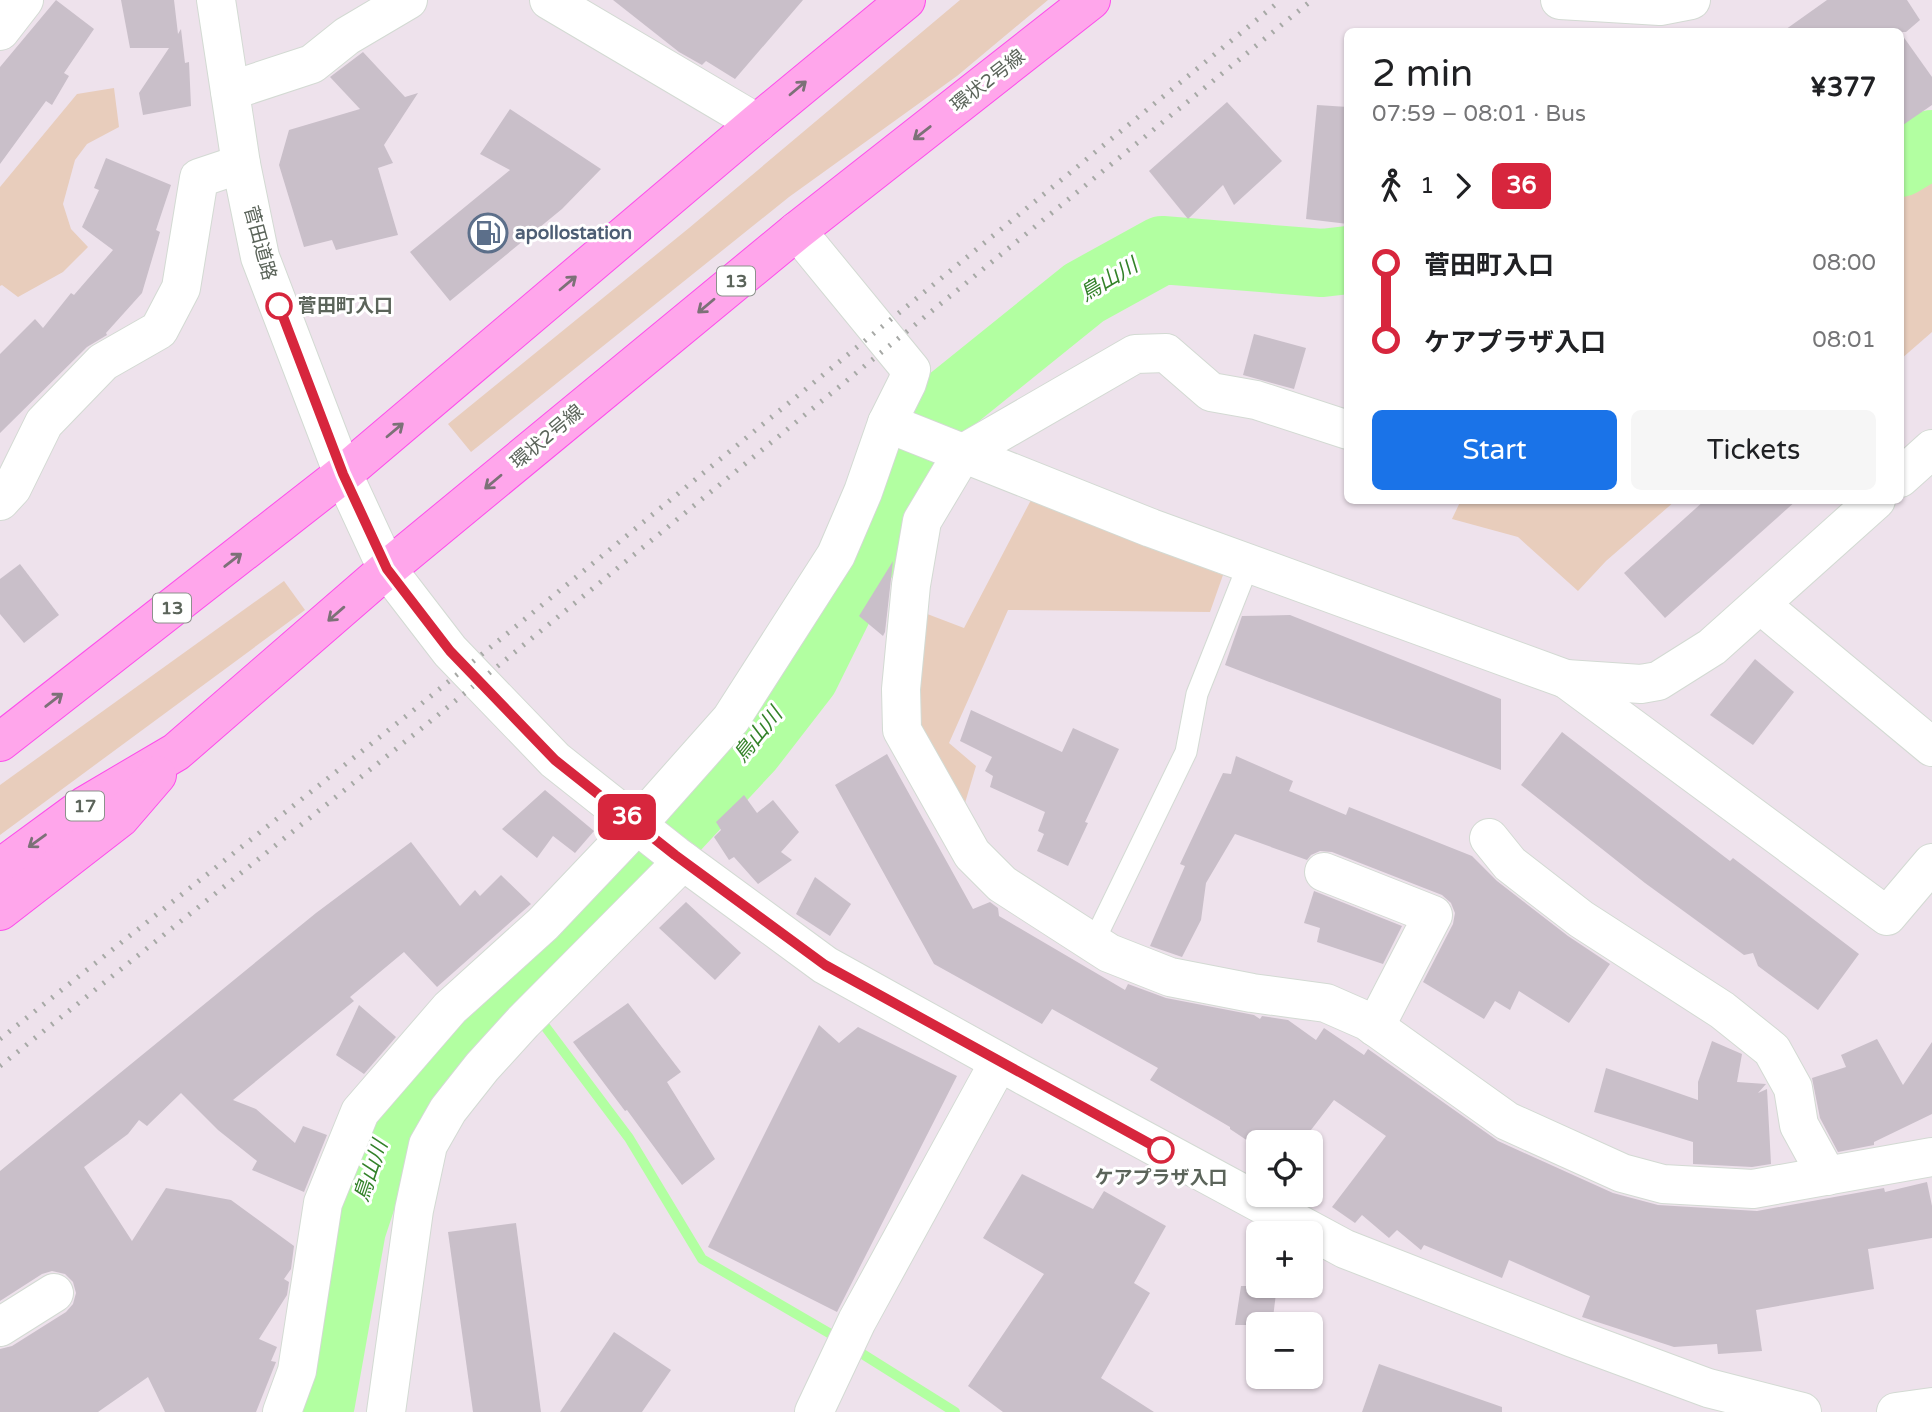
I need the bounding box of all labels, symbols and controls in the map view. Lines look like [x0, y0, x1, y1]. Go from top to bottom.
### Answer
street label: 環状2号線 [947, 45, 1029, 117]
text: 2 min [1372, 51, 1473, 97]
text: ¥377 [1810, 72, 1876, 103]
one-way arrow [789, 81, 807, 96]
text: 07:59 – 08:01 · Bus [1372, 100, 1586, 128]
one-way arrow [913, 125, 931, 141]
icon: walk [1372, 167, 1410, 205]
icon: forward [1444, 167, 1482, 205]
text: 36 [1506, 171, 1537, 200]
text: 1 [1420, 172, 1434, 200]
street label: 菅田道路 [240, 203, 280, 283]
fuel station icon: apollostation [467, 212, 509, 254]
place label: apollostation [515, 222, 632, 245]
text: 08:00 [1812, 249, 1876, 277]
text: 菅田町入口 [1424, 250, 1554, 281]
water label: 鳥山川 [1076, 252, 1144, 307]
road number: 13 [717, 267, 755, 296]
one-way arrow [559, 275, 577, 290]
marker: 菅田町入口 [266, 293, 292, 319]
place label: 菅田町入口 [298, 295, 393, 317]
one-way arrow [698, 298, 716, 314]
text: 08:01 [1812, 326, 1876, 354]
text: ケアプラザ入口 [1424, 327, 1606, 358]
street label: 環状2号線 [506, 400, 588, 474]
button: Start [1372, 410, 1617, 490]
button: Tickets [1631, 410, 1876, 490]
one-way arrow [386, 422, 404, 438]
one-way arrow [484, 474, 502, 490]
one-way arrow [224, 553, 242, 568]
road number: 13 [153, 594, 191, 622]
one-way arrow [327, 606, 345, 622]
one-way arrow [44, 693, 62, 708]
water label: 鳥山川 [728, 701, 789, 767]
road number: 17 [66, 792, 104, 820]
line badge: 36 [596, 794, 658, 840]
text: 36 [612, 802, 642, 831]
one-way arrow [28, 834, 46, 849]
map controls [1246, 1130, 1323, 1389]
button: locate [1246, 1130, 1323, 1207]
water label: 鳥山川 [349, 1135, 394, 1205]
marker: ケアプラザ入口 [1148, 1137, 1174, 1163]
place label: ケアプラザ入口 [1094, 1167, 1228, 1189]
button: + [1246, 1221, 1323, 1298]
button: − [1246, 1312, 1323, 1389]

